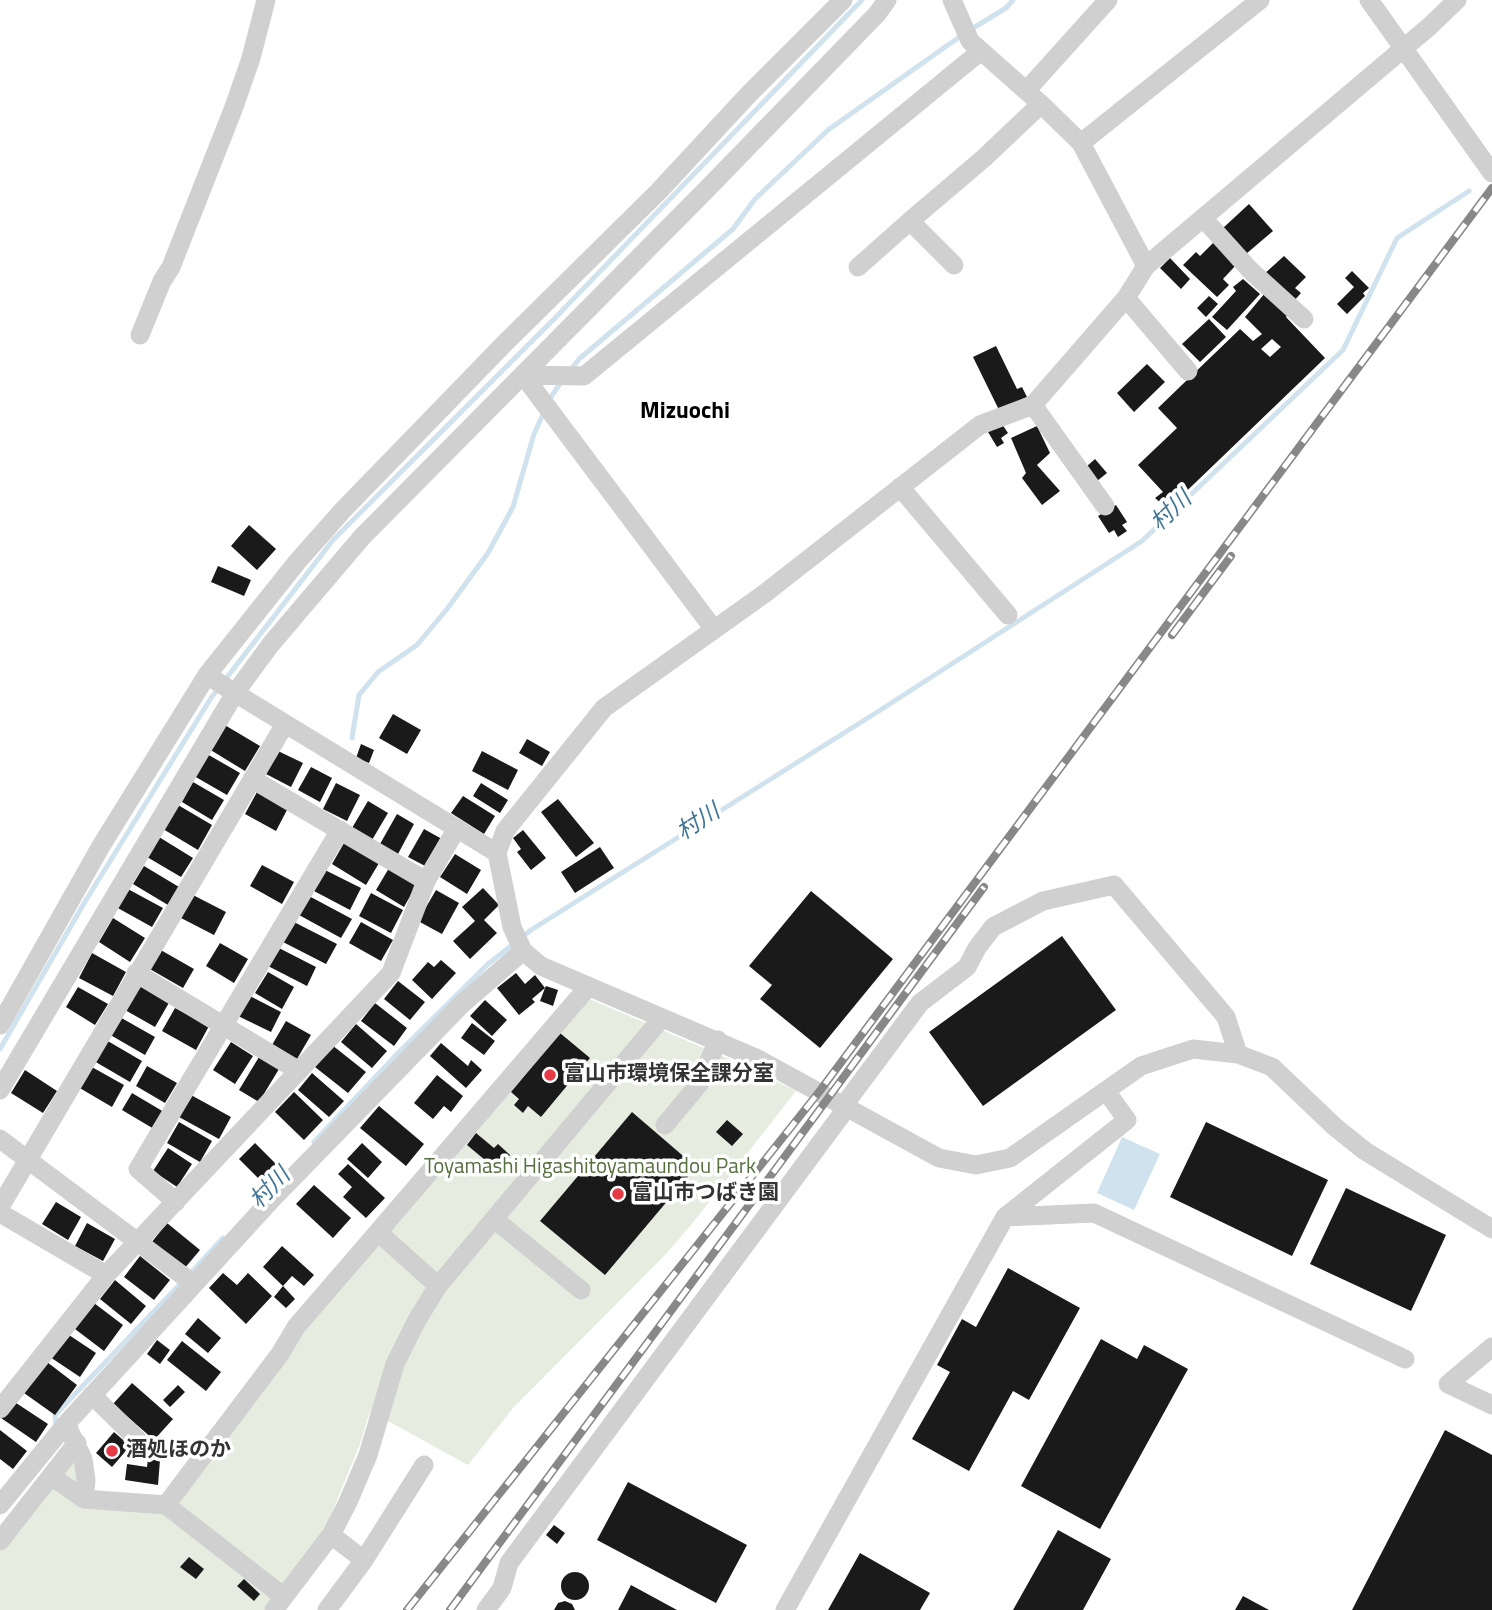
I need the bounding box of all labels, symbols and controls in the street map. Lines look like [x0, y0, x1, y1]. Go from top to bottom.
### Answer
district label: Mizuochi [640, 398, 730, 426]
water label: 村川 [1146, 486, 1198, 538]
water label: 村川 [672, 799, 726, 847]
place label: 富山市環境保全課分室 [564, 1062, 774, 1088]
marker: 富山市環境保全課分室 [542, 1067, 558, 1083]
park label: Toyamashi Higashitoyamaundou Park [424, 1155, 756, 1181]
water label: 村川 [245, 1163, 297, 1215]
place label: 富山市つばき園 [632, 1181, 779, 1207]
marker: 富山市つばき園 [610, 1186, 626, 1202]
place label: 酒処ほのか [126, 1438, 231, 1464]
marker: 酒処ほのか [104, 1443, 120, 1459]

